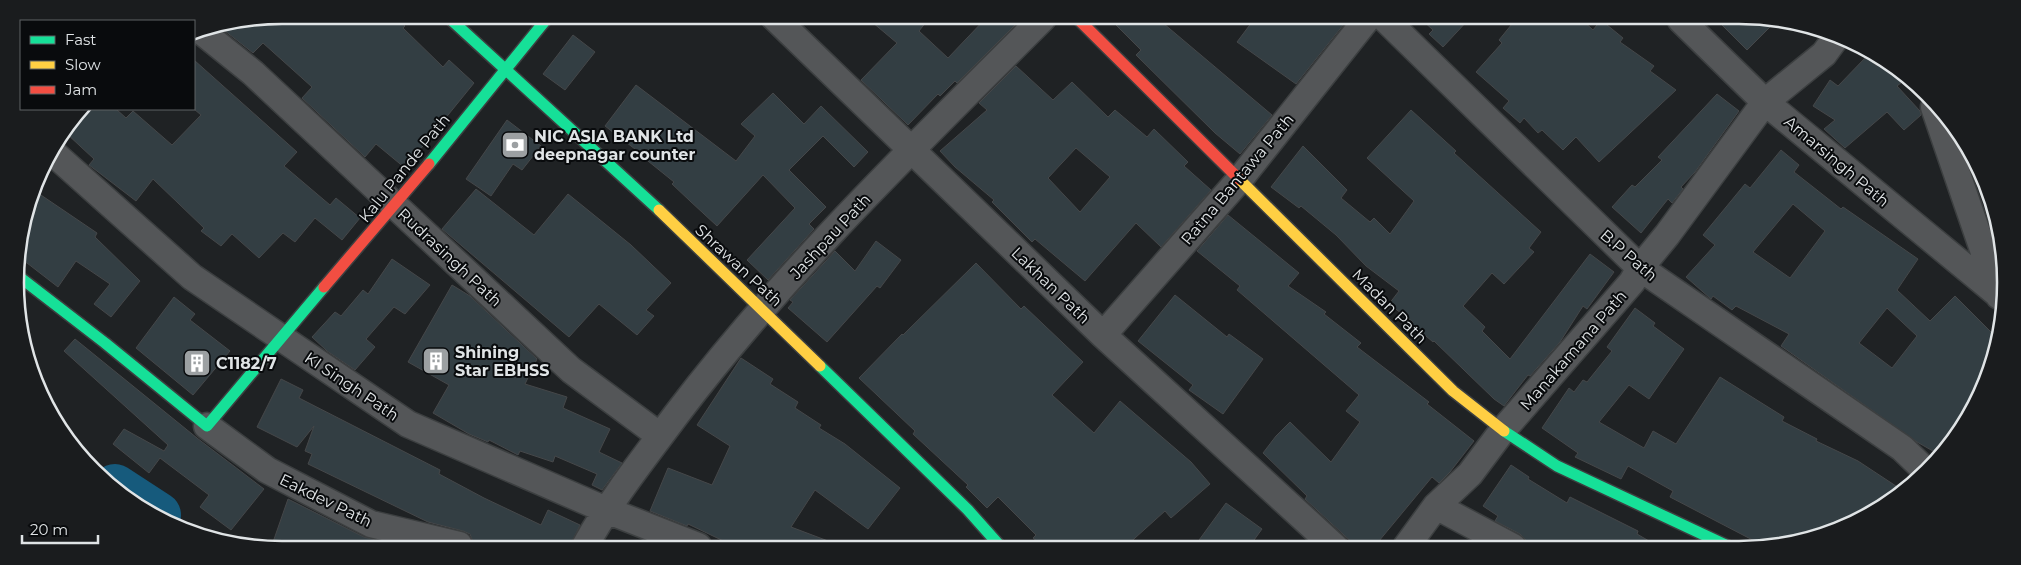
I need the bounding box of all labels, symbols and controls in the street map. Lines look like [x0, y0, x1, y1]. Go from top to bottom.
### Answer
legend [20, 20, 195, 110]
text: Fast [65, 30, 96, 49]
text: Slow [65, 55, 101, 74]
text: Jam [64, 80, 97, 99]
street label: Kalu Pande Path [355, 110, 454, 226]
street label: Ratna Bantawa Path [1177, 110, 1298, 249]
street label: Amarsingh Path [1780, 112, 1893, 211]
place label: NIC ASIA BANK Ltd deepnagar counter [534, 127, 695, 164]
bank icon: NIC ASIA BANK Ltd deepnagar counter [500, 130, 530, 160]
street label: Jashpau Path [785, 190, 875, 284]
street label: Rudrasingh Path [394, 204, 506, 310]
street label: Shrawan Path [691, 220, 786, 310]
street label: B.P Path [1596, 226, 1661, 285]
street label: Lakhan Path [1007, 243, 1094, 328]
street label: Madan Path [1348, 265, 1431, 348]
street label: Manakamana Path [1516, 286, 1631, 414]
place label: Shining Star EBHSS [455, 343, 550, 380]
building icon: Shining Star EBHSS [421, 346, 451, 376]
building icon: C1182/7 [182, 348, 212, 378]
street label: KI Singh Path [301, 348, 402, 425]
place label: C1182/7 [216, 354, 277, 373]
street label: Eakdev Path [276, 470, 375, 531]
scale bar [22, 512, 99, 544]
text: 20 m [30, 520, 68, 539]

